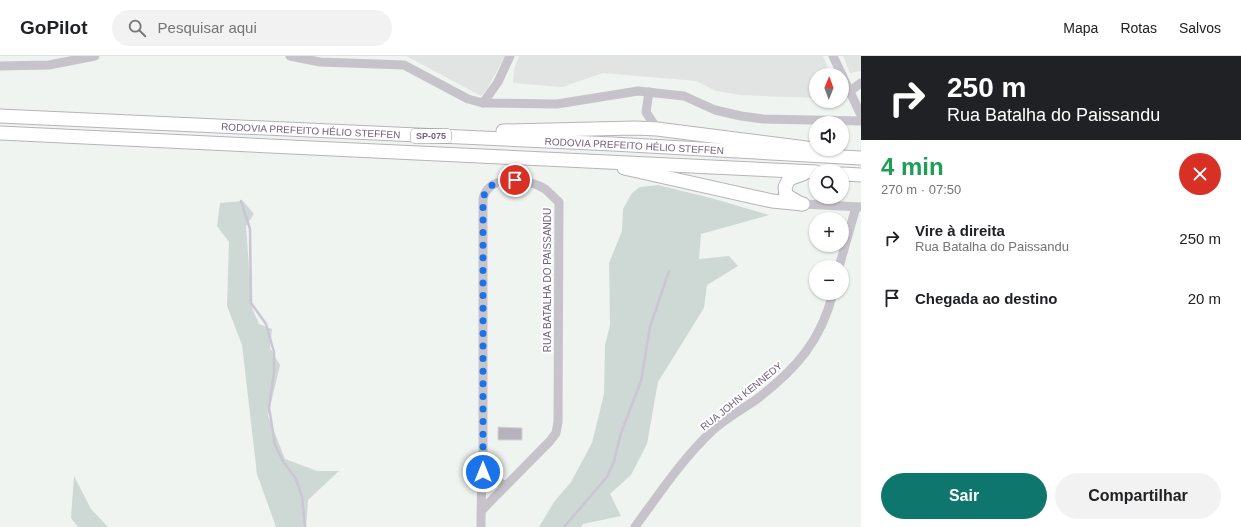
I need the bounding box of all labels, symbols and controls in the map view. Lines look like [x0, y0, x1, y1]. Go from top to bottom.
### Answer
search box [112, 10, 392, 46]
text: GoPilot [20, 17, 88, 38]
icon: search [126, 17, 148, 39]
text: Pesquisar aqui [158, 19, 257, 36]
text: Mapa [1063, 20, 1098, 36]
text: Rotas [1120, 20, 1157, 36]
text: Salvos [1179, 20, 1221, 36]
north arrow [809, 68, 849, 108]
map controls [809, 68, 849, 300]
icon: right [881, 72, 933, 124]
text: 250 m [947, 72, 1026, 103]
text: Rua Batalha do Paissandu [947, 105, 1160, 125]
button: sound [809, 116, 849, 156]
street label: RODOVIA PREFEITO HÉLIO STEFFEN [221, 121, 401, 140]
road number: SP-075 [411, 129, 451, 143]
street label: RODOVIA PREFEITO HÉLIO STEFFEN [544, 136, 724, 156]
text: 4 min [881, 153, 944, 180]
button: close [1179, 153, 1221, 195]
pin [498, 163, 532, 197]
button: search [809, 164, 849, 204]
icon: arrive [504, 169, 526, 191]
text: 270 m · 07:50 [881, 182, 961, 197]
street label: RUA BATALHA DO PAISSANDU [542, 208, 553, 352]
button: + [809, 212, 849, 252]
text: Vire à direita [915, 222, 1005, 239]
icon: right [881, 227, 903, 249]
text: 250 m [1179, 230, 1221, 247]
text: Rua Batalha do Paissandu [915, 239, 1069, 254]
button: − [809, 260, 849, 300]
icon: arrive [881, 287, 903, 309]
text: Chegada ao destino [915, 290, 1058, 307]
text: 20 m [1188, 290, 1221, 307]
street label: RUA JOHN KENNEDY [698, 360, 785, 433]
position arrow [462, 451, 504, 493]
button: Sair [881, 473, 1047, 519]
button: Compartilhar [1055, 473, 1221, 519]

